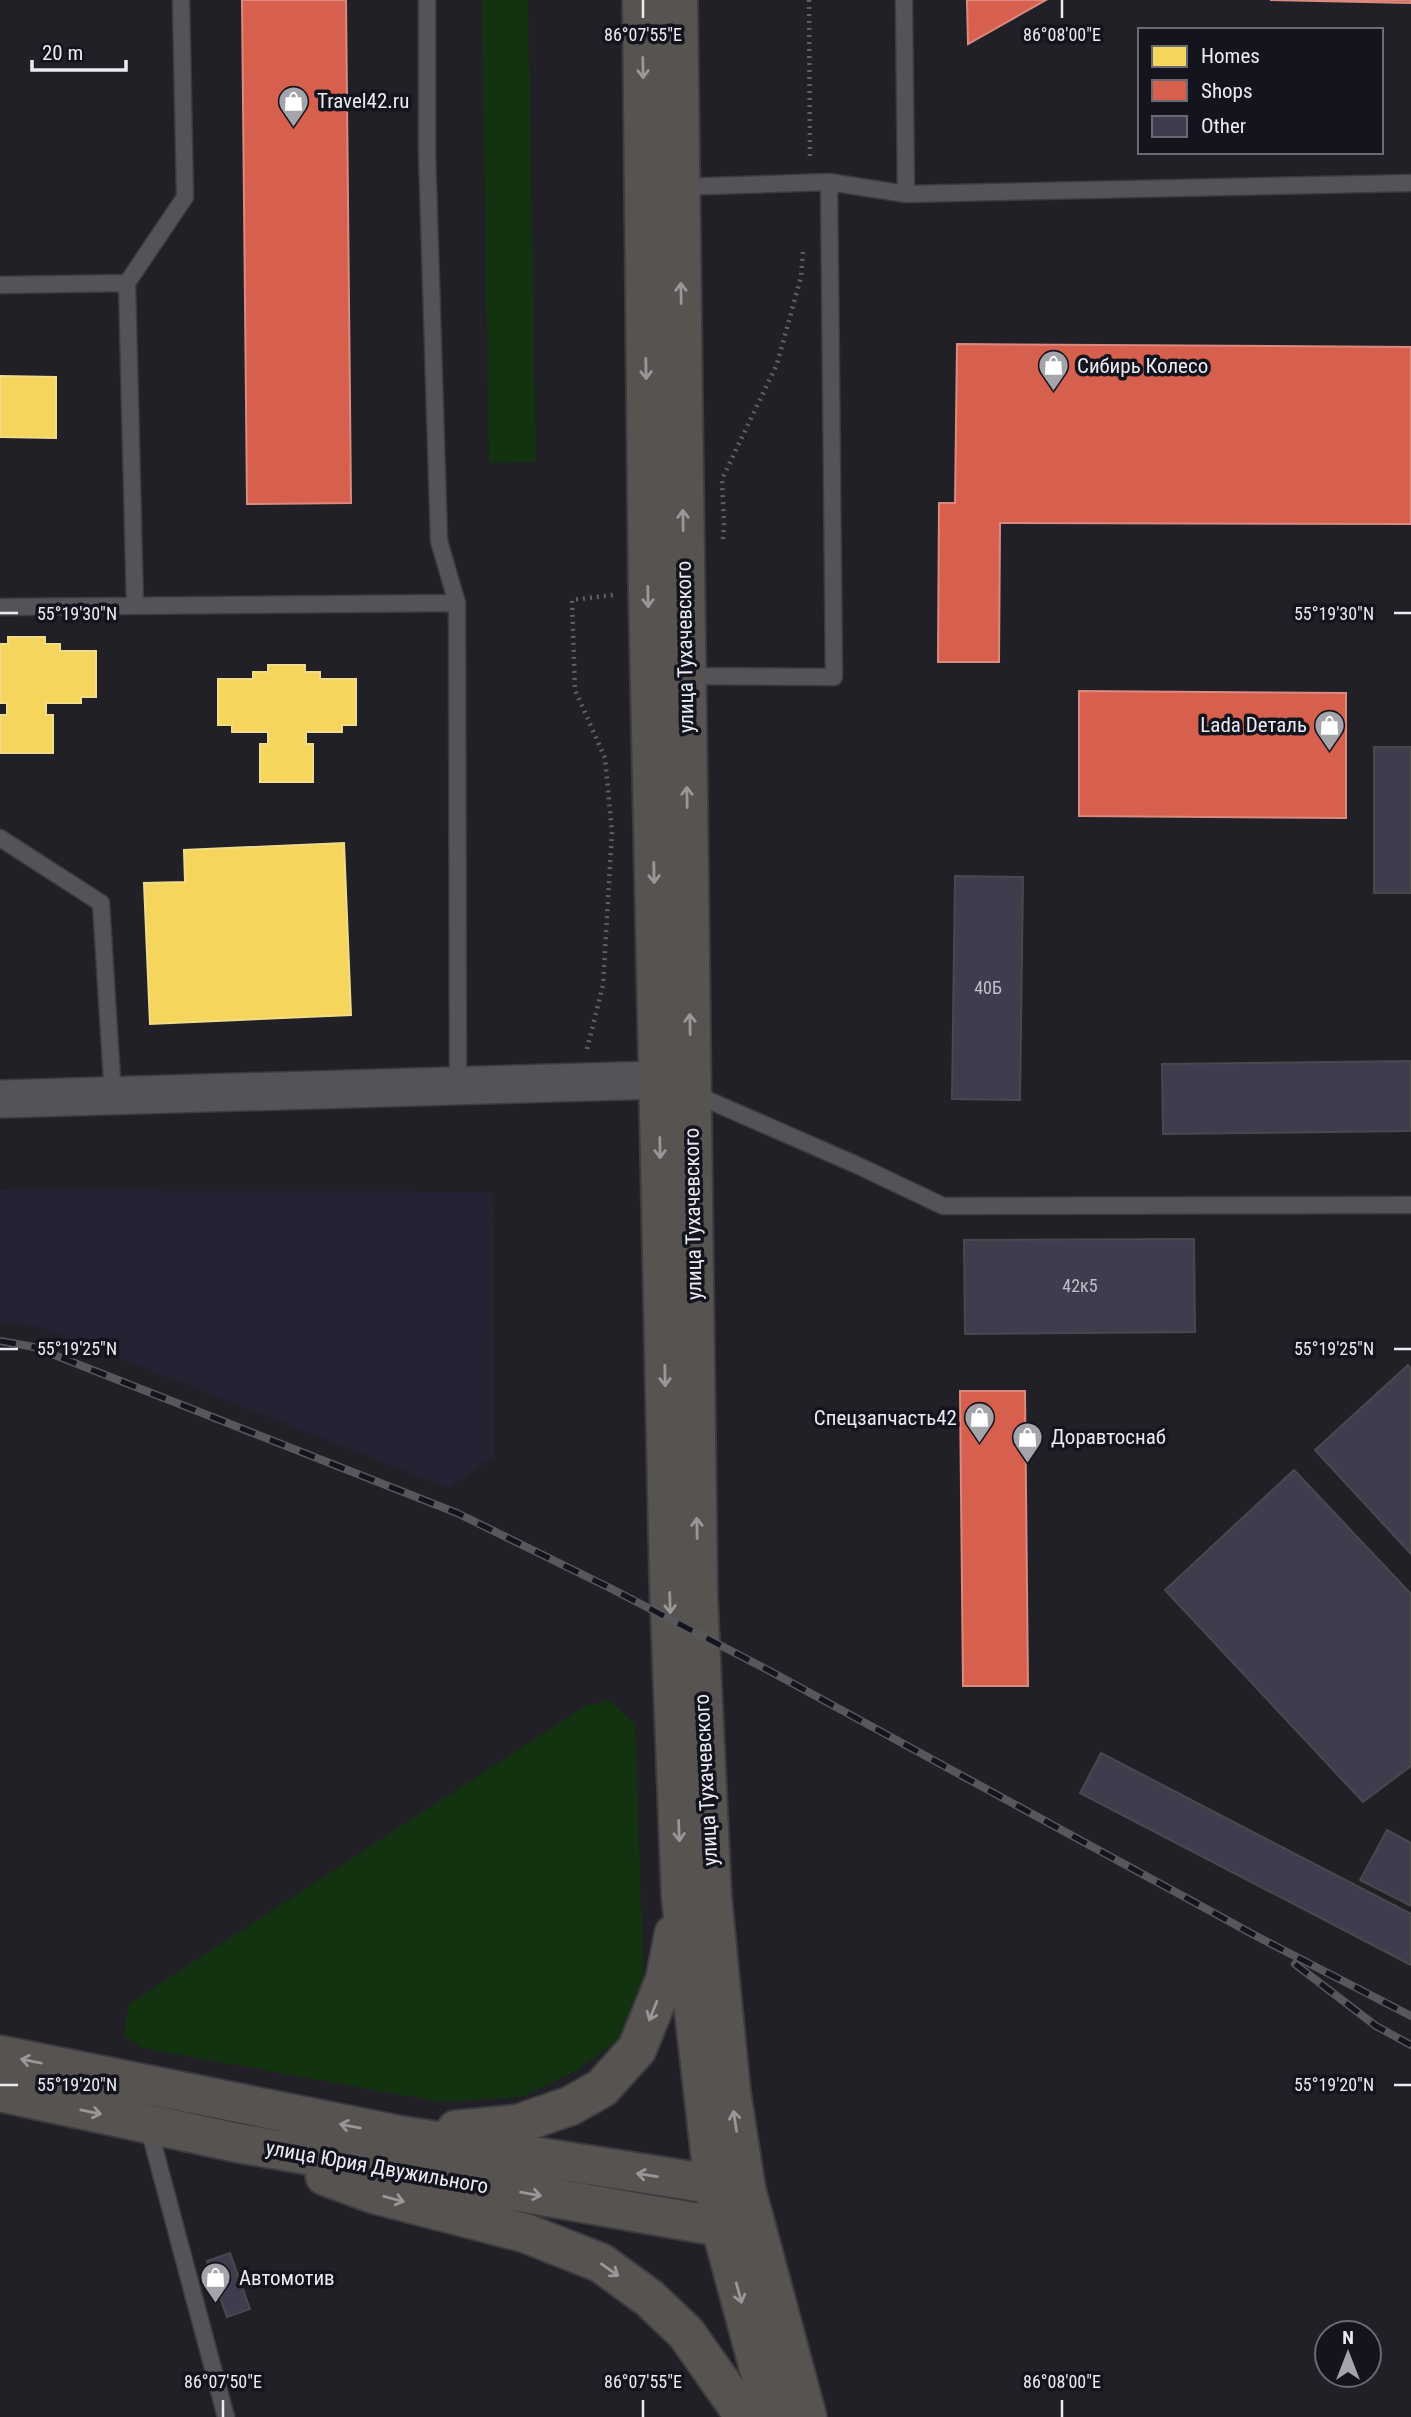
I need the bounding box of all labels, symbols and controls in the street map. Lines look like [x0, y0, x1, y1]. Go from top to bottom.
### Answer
text: 86°07'55"E [604, 24, 682, 45]
text: 86°08'00"E [1023, 24, 1101, 45]
scale bar [32, 28, 126, 72]
legend [1138, 28, 1383, 154]
text: 20 m [42, 41, 83, 65]
text: Homes [1201, 44, 1260, 68]
one-way arrow [636, 56, 650, 79]
text: Shops [1201, 79, 1253, 103]
shop icon: Travel42.ru [277, 84, 311, 128]
place label: Travel42.ru [317, 89, 409, 113]
text: Other [1201, 114, 1246, 138]
one-way arrow [674, 281, 688, 304]
shop icon: Сибирь Колесо [1037, 349, 1071, 393]
place label: Сибирь Колесо [1077, 354, 1208, 378]
one-way arrow [639, 357, 653, 380]
one-way arrow [676, 509, 690, 532]
street label: улица Тухачевского [671, 561, 699, 733]
one-way arrow [642, 585, 655, 608]
text: 55°19'30"N [37, 603, 117, 624]
text: 55°19'30"N [1294, 603, 1374, 624]
shop icon: Lada Dеталь [1313, 708, 1347, 752]
place label: Lada Dеталь [1200, 713, 1307, 737]
one-way arrow [680, 785, 694, 808]
one-way arrow [647, 861, 661, 884]
house number: 40Б [974, 977, 1002, 998]
one-way arrow [683, 1013, 697, 1036]
street label: улица Тухачевского [679, 1128, 707, 1300]
one-way arrow [653, 1137, 667, 1160]
house number: 42к5 [1062, 1275, 1098, 1296]
text: 55°19'25"N [37, 1338, 117, 1359]
text: 55°19'25"N [1294, 1338, 1374, 1359]
one-way arrow [658, 1364, 671, 1387]
shop icon: Спецзапчасть42 [963, 1401, 997, 1445]
place label: Спецзапчасть42 [814, 1406, 957, 1430]
shop icon: Доравтоснаб [1011, 1420, 1045, 1464]
place label: Доравтоснаб [1051, 1425, 1166, 1449]
one-way arrow [690, 1517, 704, 1540]
one-way arrow [663, 1592, 677, 1615]
street label: улица Тухачевского [690, 1693, 722, 1867]
one-way arrow [672, 1819, 685, 1842]
one-way arrow [645, 1999, 658, 2021]
one-way arrow [20, 2054, 43, 2068]
text: 55°19'20"N [37, 2074, 117, 2095]
text: 55°19'20"N [1294, 2074, 1374, 2095]
one-way arrow [79, 2105, 102, 2119]
one-way arrow [728, 2110, 741, 2133]
one-way arrow [339, 2118, 362, 2132]
street label: улица Юрия Двужильного [264, 2136, 490, 2198]
one-way arrow [636, 2168, 658, 2181]
one-way arrow [519, 2188, 542, 2201]
one-way arrow [382, 2193, 405, 2206]
shop icon: Автомотив [199, 2261, 233, 2305]
one-way arrow [600, 2262, 619, 2277]
place label: Автомотив [239, 2266, 335, 2290]
one-way arrow [733, 2281, 746, 2304]
north arrow [1313, 2319, 1383, 2389]
text: N [1342, 2326, 1354, 2349]
text: 86°07'50"E [184, 2371, 262, 2392]
text: 86°07'55"E [604, 2371, 682, 2392]
text: 86°08'00"E [1023, 2371, 1101, 2392]

